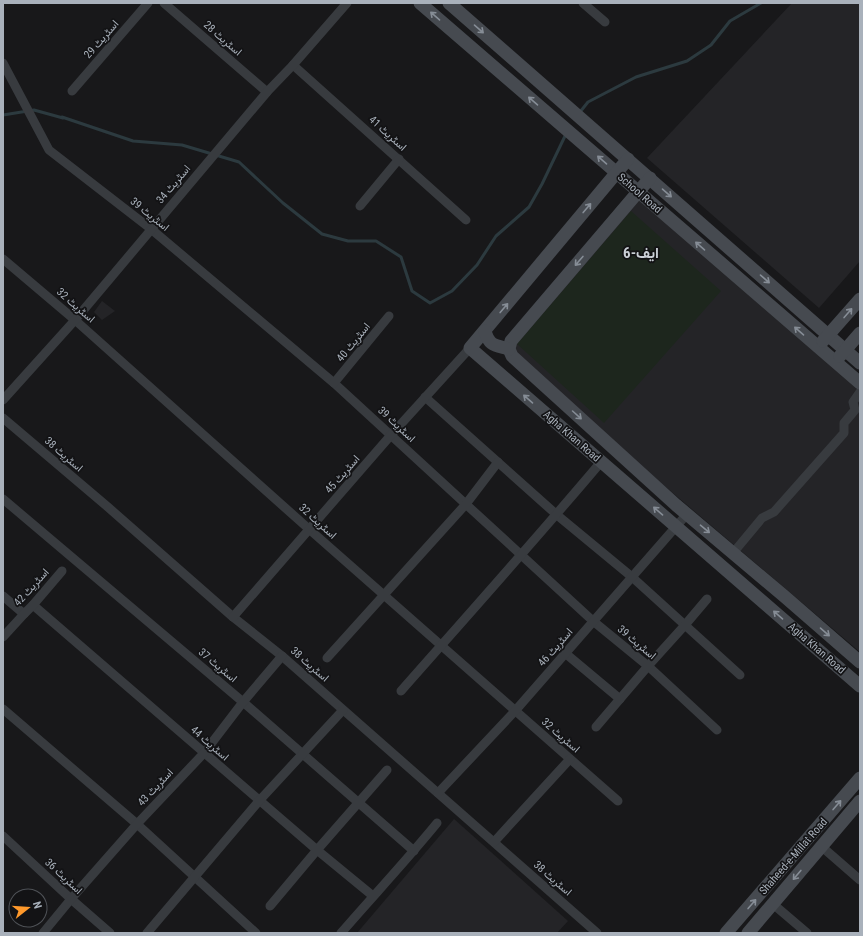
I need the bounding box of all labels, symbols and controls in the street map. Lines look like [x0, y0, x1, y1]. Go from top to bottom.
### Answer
one-way arrow [430, 12, 440, 21]
street label: اسٹریٹ 29 [81, 18, 121, 61]
street label: اسٹریٹ 28 [201, 18, 244, 58]
one-way arrow [473, 24, 484, 33]
one-way arrow [528, 96, 538, 106]
street label: اسٹریٹ 41 [366, 113, 409, 154]
one-way arrow [597, 156, 607, 165]
street label: اسٹریٹ 34 [154, 162, 193, 206]
street label: School Road [615, 171, 664, 216]
one-way arrow [662, 189, 672, 198]
street label: اسٹریٹ 39 [128, 195, 172, 234]
one-way arrow [583, 203, 592, 214]
one-way arrow [695, 241, 705, 250]
district label: ایف-6 [623, 244, 659, 262]
one-way arrow [575, 256, 584, 266]
one-way arrow [760, 274, 770, 284]
street label: اسٹریٹ 32 [54, 285, 97, 325]
one-way arrow [499, 303, 508, 313]
one-way arrow [844, 307, 853, 318]
street label: اسٹریٹ 40 [334, 320, 373, 364]
one-way arrow [793, 326, 804, 335]
one-way arrow [523, 394, 533, 403]
street label: اسٹریٹ 39 [375, 404, 418, 445]
street label: Agha Khan Road [540, 408, 603, 465]
one-way arrow [571, 410, 582, 419]
street label: اسٹریٹ 38 [42, 434, 85, 474]
street label: اسٹریٹ 45 [322, 453, 362, 496]
street label: اسٹریٹ 32 [296, 501, 339, 542]
one-way arrow [654, 507, 664, 516]
one-way arrow [699, 525, 710, 534]
street label: اسٹریٹ 42 [11, 566, 52, 609]
one-way arrow [772, 610, 783, 619]
street label: Agha Khan Road [785, 620, 848, 677]
street label: اسٹریٹ 39 [615, 623, 659, 662]
street label: اسٹریٹ 46 [535, 626, 575, 669]
one-way arrow [820, 627, 830, 636]
street label: اسٹریٹ 38 [288, 644, 331, 684]
street label: اسٹریٹ 37 [196, 646, 240, 685]
street label: اسٹریٹ 32 [539, 715, 582, 755]
street label: اسٹریٹ 44 [188, 723, 231, 763]
street label: اسٹریٹ 43 [135, 766, 176, 809]
one-way arrow [832, 800, 841, 811]
street label: Shaheed-e-Millat Road [757, 815, 830, 897]
street label: اسٹریٹ 36 [42, 856, 85, 897]
street label: اسٹریٹ 38 [531, 858, 574, 898]
one-way arrow [793, 870, 802, 881]
north arrow [8, 888, 48, 928]
one-way arrow [747, 899, 757, 909]
text: N [30, 900, 44, 911]

